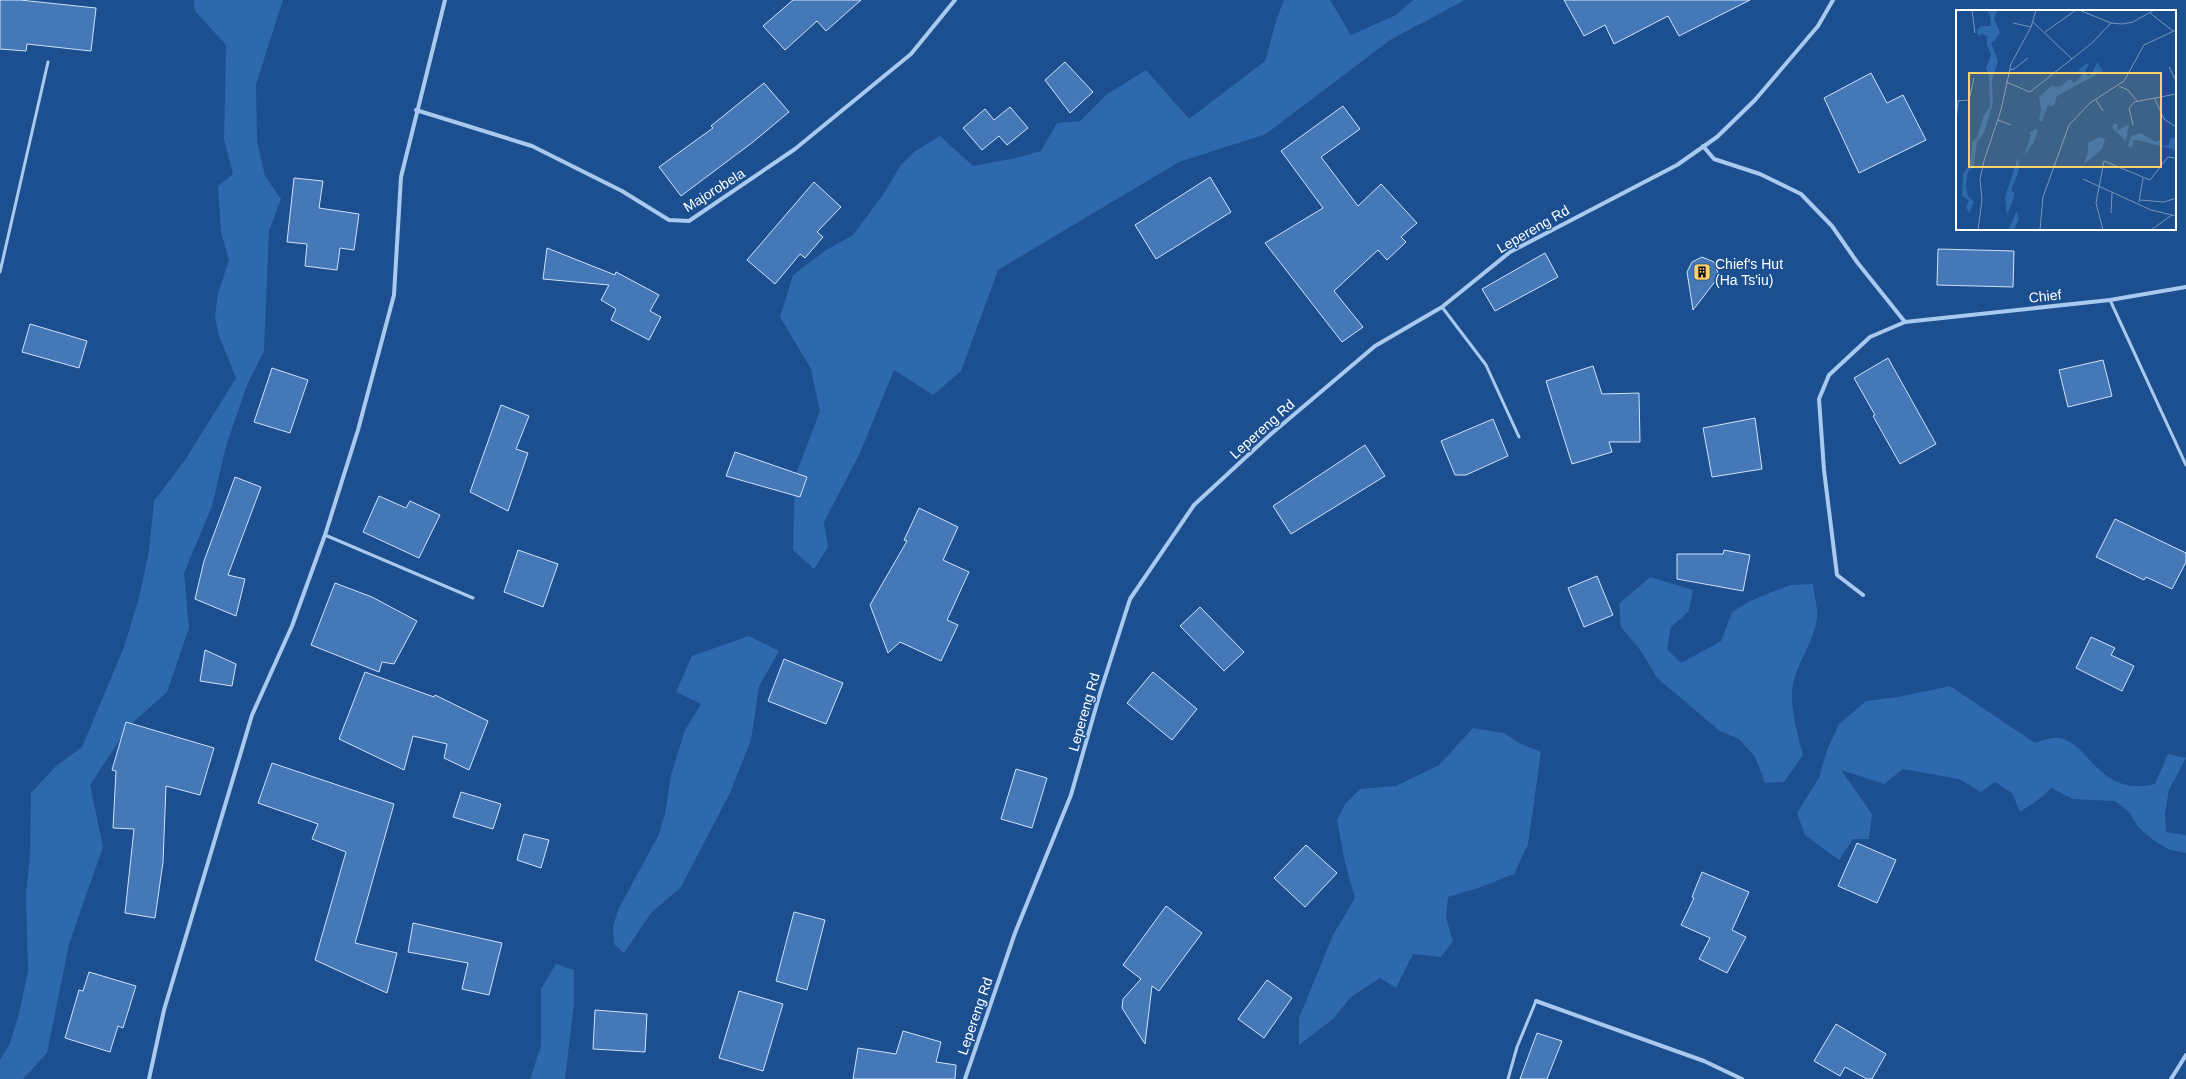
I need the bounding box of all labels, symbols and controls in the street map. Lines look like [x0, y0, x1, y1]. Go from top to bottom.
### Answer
inset map [1956, 10, 2176, 230]
street label: Majorobela [680, 165, 748, 215]
street label: Lepereng Rd [1494, 202, 1572, 256]
place label: Chief's Hut (Ha Ts'iu) [1715, 256, 1783, 288]
building icon: Chief's Hut (Ha Ts'iu) [1692, 262, 1712, 282]
street label: Chief [2028, 286, 2062, 306]
street label: Lepereng Rd [1227, 396, 1297, 462]
street label: Lepereng Rd [1065, 671, 1103, 753]
street label: Lepereng Rd [954, 975, 996, 1057]

